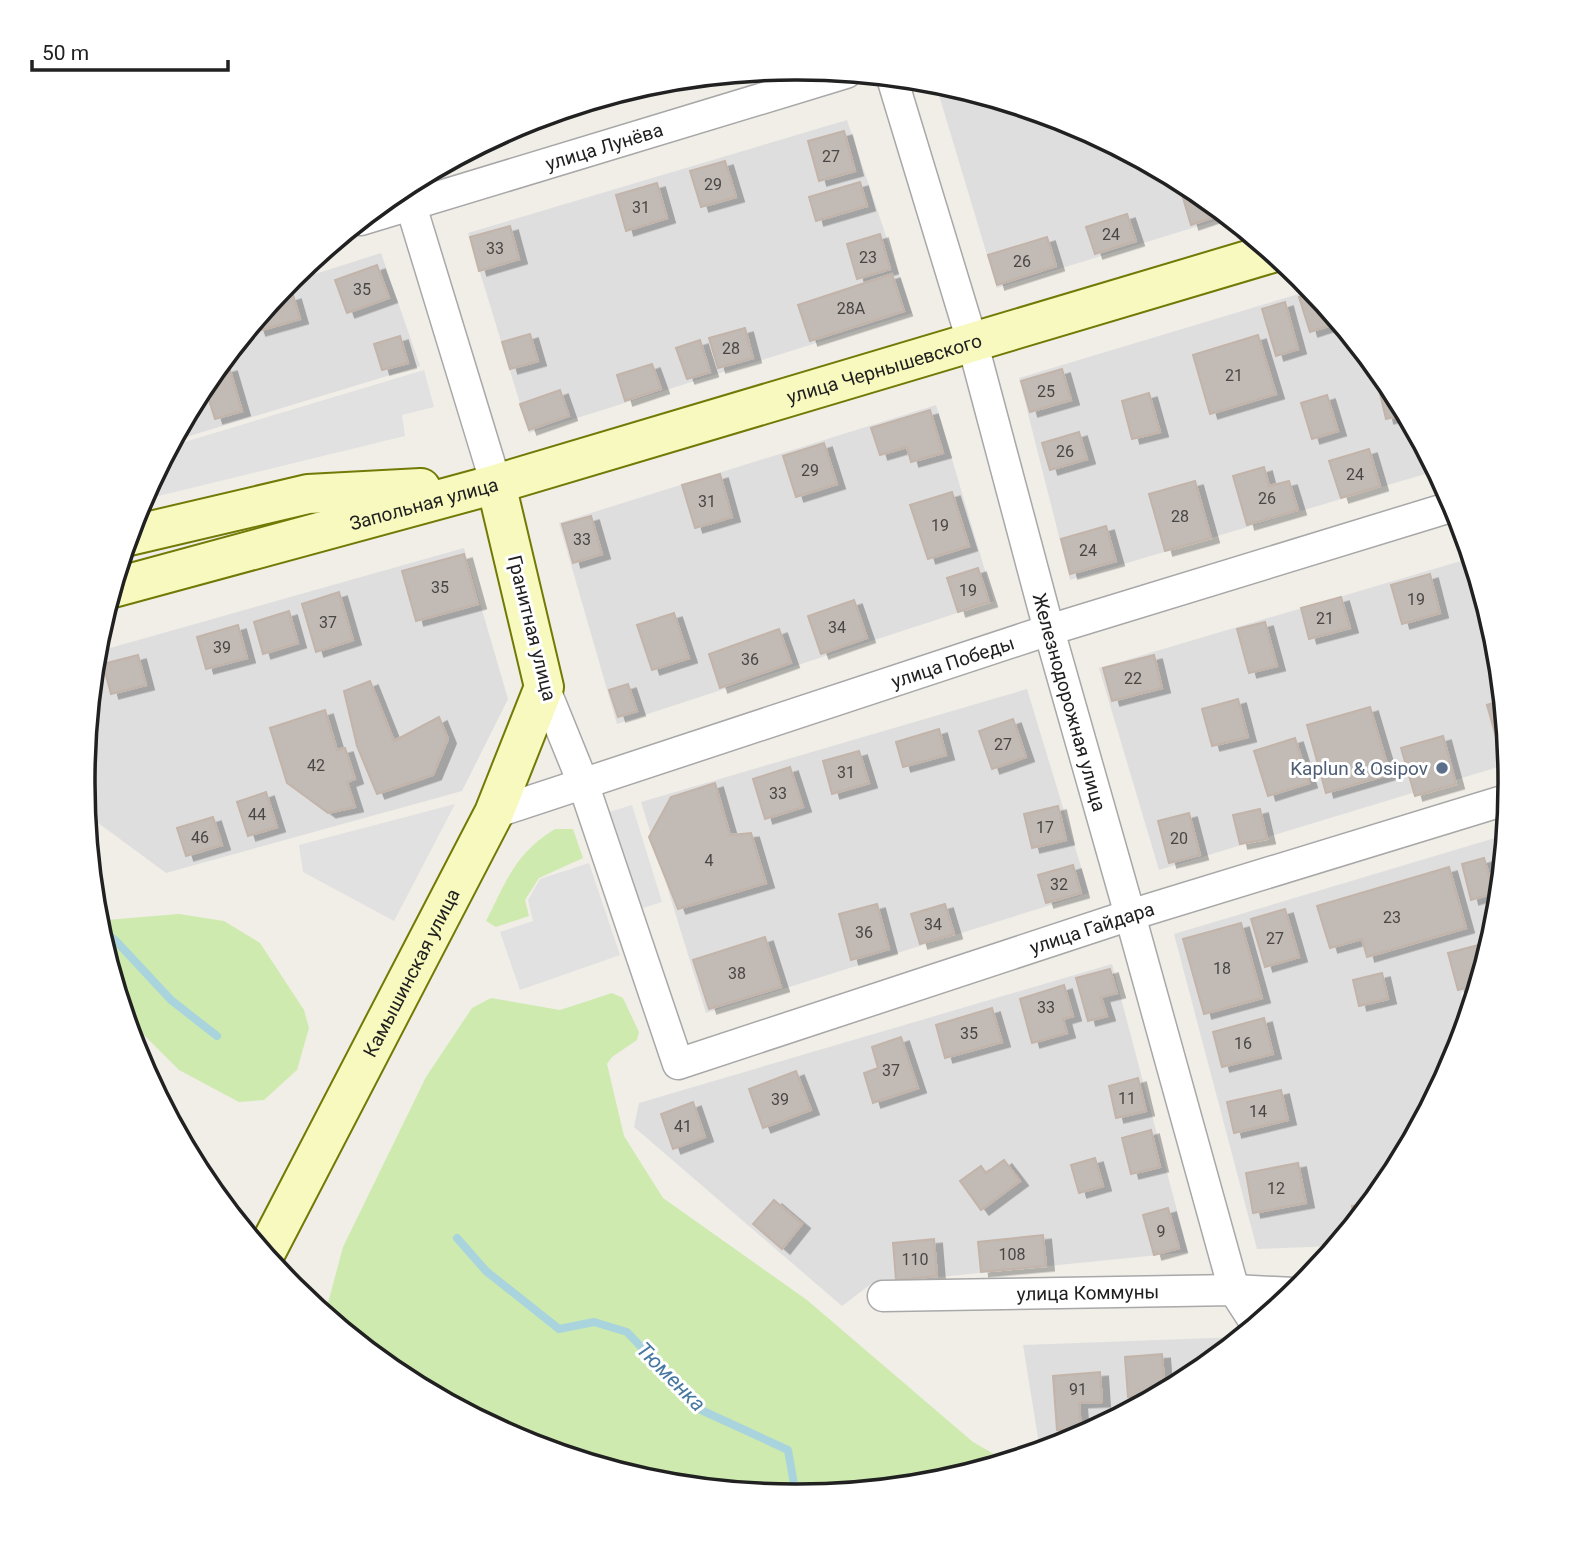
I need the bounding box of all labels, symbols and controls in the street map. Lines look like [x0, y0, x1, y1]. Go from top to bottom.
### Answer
scale bar [32, 28, 228, 72]
text: 50 m [42, 41, 89, 65]
street label: улица Лунёва [543, 118, 666, 175]
house number: 27 [822, 147, 840, 166]
house number: 29 [704, 175, 722, 194]
house number: 31 [632, 198, 650, 217]
house number: 24 [1102, 225, 1120, 244]
house number: 33 [486, 239, 504, 258]
house number: 23 [859, 248, 877, 267]
house number: 26 [1013, 252, 1031, 271]
house number: 35 [353, 280, 371, 299]
house number: 28А [837, 299, 866, 318]
street label: улица Чернышевского [784, 329, 984, 408]
house number: 28 [722, 339, 740, 358]
house number: 21 [1225, 366, 1243, 385]
house number: 25 [1037, 382, 1055, 401]
house number: 26 [1056, 442, 1074, 461]
house number: 29 [801, 461, 819, 480]
house number: 24 [1346, 465, 1364, 484]
street label: Запольная улица [347, 472, 501, 535]
house number: 26 [1258, 489, 1276, 508]
house number: 31 [698, 492, 716, 511]
house number: 28 [1171, 507, 1189, 526]
house number: 19 [931, 516, 949, 535]
house number: 33 [573, 530, 591, 549]
house number: 24 [1079, 541, 1097, 560]
street label: Гранитная улица [503, 553, 561, 703]
house number: 35 [431, 578, 449, 597]
house number: 19 [959, 581, 977, 600]
street label: Железнодорожная улица [1028, 590, 1111, 814]
house number: 19 [1407, 590, 1425, 609]
house number: 21 [1316, 609, 1334, 628]
house number: 37 [319, 613, 337, 632]
house number: 34 [828, 618, 846, 637]
street label: улица Победы [888, 631, 1017, 693]
house number: 39 [213, 638, 231, 657]
house number: 36 [741, 650, 759, 669]
house number: 22 [1124, 669, 1142, 688]
house number: 27 [994, 735, 1012, 754]
house number: 42 [307, 756, 325, 775]
place label: Kaplun & Osipov [1290, 757, 1428, 780]
marker: Kaplun & Osipov [1434, 760, 1450, 776]
house number: 31 [837, 763, 855, 782]
house number: 33 [769, 784, 787, 803]
house number: 44 [248, 805, 266, 824]
house number: 17 [1036, 818, 1054, 837]
house number: 46 [191, 828, 209, 847]
house number: 20 [1170, 829, 1188, 848]
house number: 4 [705, 851, 714, 870]
house number: 32 [1050, 875, 1068, 894]
street label: Камышинская улица [358, 885, 464, 1061]
street label: улица Гайдара [1027, 897, 1157, 959]
house number: 23 [1383, 908, 1401, 927]
house number: 34 [924, 915, 942, 934]
house number: 36 [855, 923, 873, 942]
house number: 27 [1266, 929, 1284, 948]
house number: 18 [1213, 959, 1231, 978]
house number: 38 [728, 964, 746, 983]
house number: 33 [1037, 998, 1055, 1017]
house number: 35 [960, 1024, 978, 1043]
house number: 16 [1234, 1034, 1252, 1053]
house number: 37 [882, 1061, 900, 1080]
house number: 11 [1118, 1089, 1136, 1108]
house number: 39 [771, 1090, 789, 1109]
house number: 14 [1249, 1102, 1267, 1121]
house number: 41 [674, 1117, 692, 1136]
house number: 12 [1267, 1179, 1285, 1198]
house number: 9 [1157, 1222, 1166, 1241]
house number: 108 [999, 1245, 1025, 1264]
house number: 110 [902, 1250, 928, 1269]
street label: улица Коммуны [1016, 1280, 1159, 1305]
water label: Тюменка [632, 1338, 710, 1416]
house number: 91 [1069, 1380, 1087, 1399]

